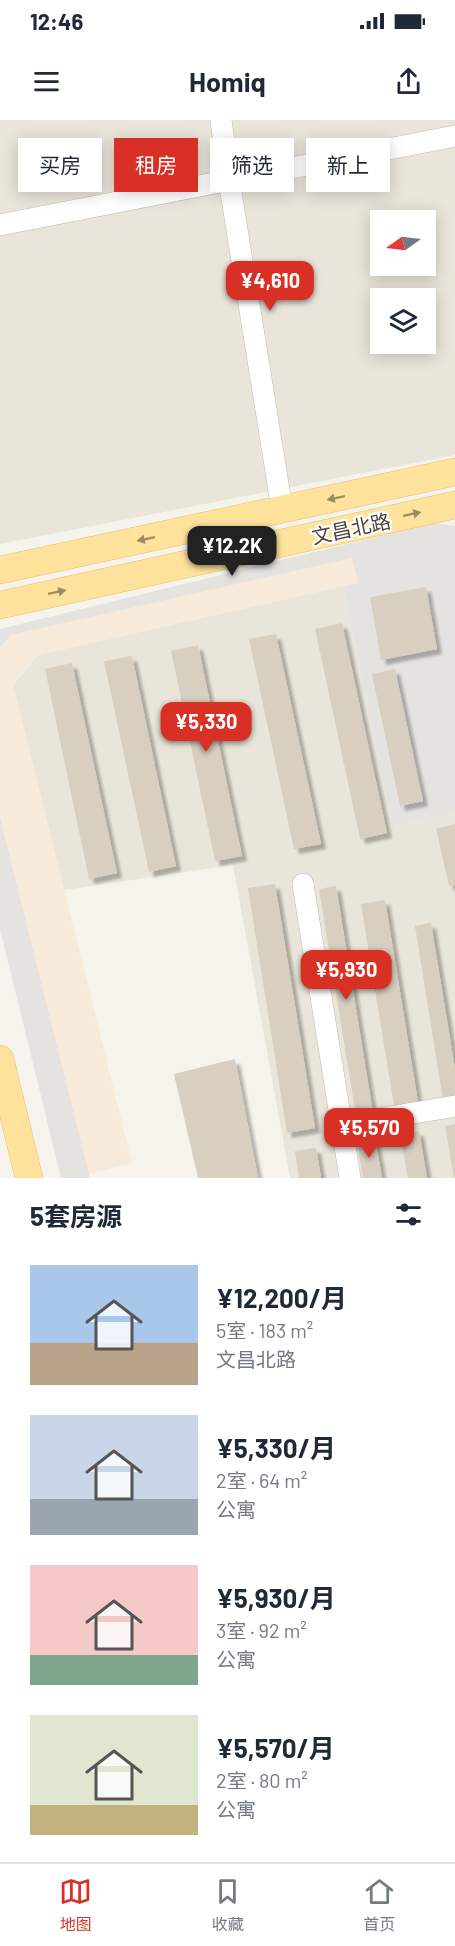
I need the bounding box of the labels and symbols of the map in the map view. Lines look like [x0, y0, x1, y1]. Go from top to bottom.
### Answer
north arrow [370, 210, 436, 276]
pin: ¥4,610 [221, 261, 319, 312]
one-way arrow [327, 493, 346, 503]
street label: 文昌北路 [309, 508, 393, 548]
one-way arrow [402, 509, 421, 518]
pin: ¥12.2K [183, 526, 281, 577]
one-way arrow [136, 535, 155, 544]
one-way arrow [48, 587, 67, 596]
pin: ¥5,330 [157, 702, 255, 753]
pin: ¥5,930 [297, 950, 395, 1001]
pin: ¥5,570 [320, 1108, 418, 1159]

